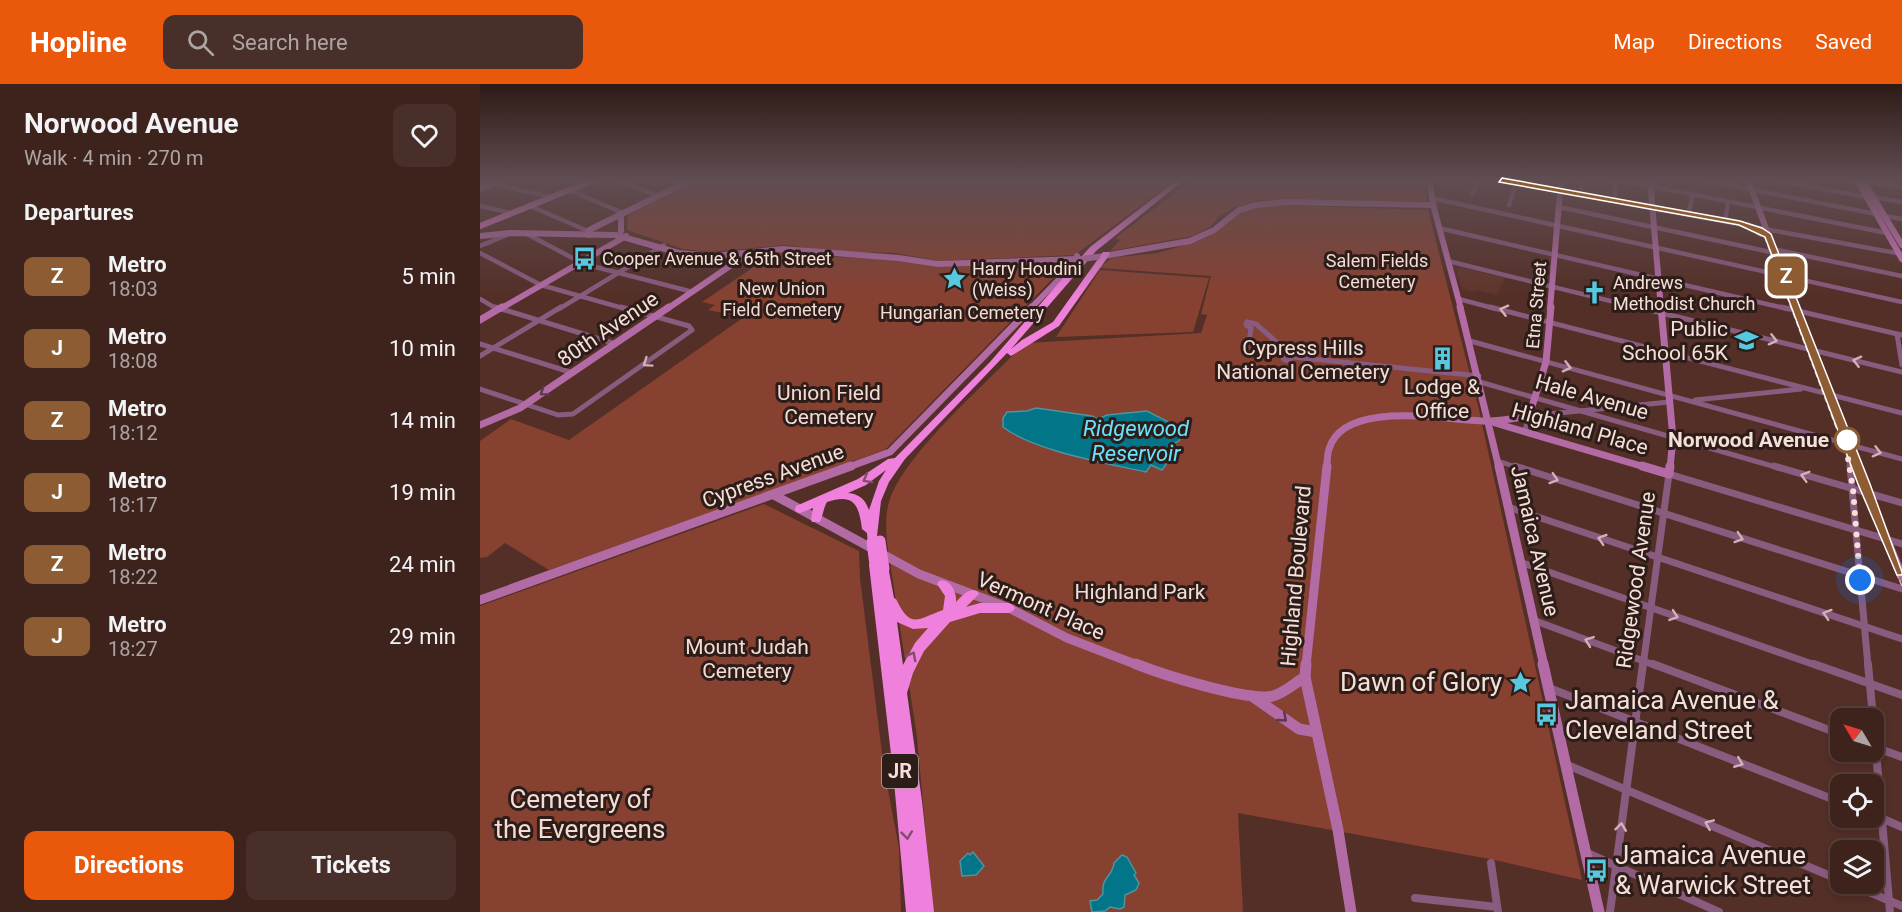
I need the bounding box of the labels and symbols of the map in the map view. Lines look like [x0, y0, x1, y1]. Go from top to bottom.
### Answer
bus stop icon: Cooper Avenue & 65th Street [571, 245, 597, 271]
place label: Cooper Avenue & 65th Street [602, 248, 832, 269]
park label: Salem Fields Cemetery [1326, 250, 1428, 292]
line badge: Z [1766, 256, 1806, 296]
place label: Harry Houdini (Weiss) [972, 258, 1082, 301]
street label: Etna Street [1522, 260, 1550, 350]
place icon: Harry Houdini (Weiss) [941, 265, 967, 291]
place label: Andrews Methodist Church [1613, 272, 1755, 314]
park label: New Union Field Cemetery [722, 278, 842, 320]
church icon: Andrews Methodist Church [1582, 279, 1608, 305]
street label: 80th Avenue [553, 287, 663, 371]
park label: Hungarian Cemetery [880, 302, 1045, 323]
one-way arrow [1499, 305, 1509, 318]
place label: Public School 65K [1622, 317, 1729, 365]
school or university icon: Public School 65K [1733, 328, 1759, 354]
one-way arrow [1767, 333, 1777, 346]
park label: Cypress Hills National Cemetery [1216, 336, 1390, 384]
building icon: Lodge & Office [1429, 346, 1455, 372]
one-way arrow [642, 355, 653, 366]
one-way arrow [1852, 355, 1862, 368]
one-way arrow [1562, 360, 1572, 373]
street label: Hale Avenue [1533, 369, 1651, 425]
place label: Lodge & Office [1404, 375, 1480, 423]
park label: Union Field Cemetery [777, 381, 881, 429]
one-way arrow [540, 385, 551, 396]
street label: Highland Place [1509, 398, 1651, 460]
water label: Ridgewood Reservoir [1083, 416, 1190, 466]
marker: Norwood Avenue [1834, 427, 1860, 453]
place label: Norwood Avenue [1668, 428, 1829, 452]
street label: Cypress Avenue [699, 439, 847, 513]
one-way arrow [1871, 445, 1882, 457]
street label: Jamaica Avenue [1506, 463, 1564, 619]
one-way arrow [1801, 471, 1811, 483]
one-way arrow [863, 472, 873, 483]
one-way arrow [1548, 472, 1559, 484]
street label: Highland Boulevard [1276, 485, 1316, 667]
street label: Ridgewood Avenue [1612, 490, 1660, 670]
one-way arrow [1733, 531, 1744, 543]
one-way arrow [1597, 533, 1608, 546]
your location [1845, 565, 1875, 595]
street label: Vermont Place [973, 567, 1109, 645]
park label: Highland Park [1075, 580, 1206, 604]
one-way arrow [1668, 608, 1679, 621]
one-way arrow [1822, 609, 1833, 621]
park label: Mount Judah Cemetery [685, 635, 809, 683]
one-way arrow [1584, 636, 1595, 648]
one-way arrow [905, 652, 916, 663]
place label: Dawn of Glory [1340, 667, 1502, 697]
place icon: Dawn of Glory [1507, 669, 1533, 695]
place label: Jamaica Avenue & Cleveland Street [1565, 685, 1779, 745]
bus stop icon: Jamaica Avenue & Cleveland Street [1534, 702, 1560, 728]
north arrow [1830, 708, 1884, 762]
one-way arrow [1276, 711, 1287, 722]
road number: JR [882, 754, 918, 788]
one-way arrow [1734, 755, 1744, 768]
park label: Cemetery of the Evergreens [495, 784, 665, 844]
one-way arrow [1705, 819, 1716, 831]
one-way arrow [1615, 823, 1627, 832]
one-way arrow [900, 830, 913, 839]
place label: Jamaica Avenue & Warwick Street [1615, 840, 1811, 900]
bus stop icon: Jamaica Avenue & Warwick Street [1584, 857, 1610, 883]

